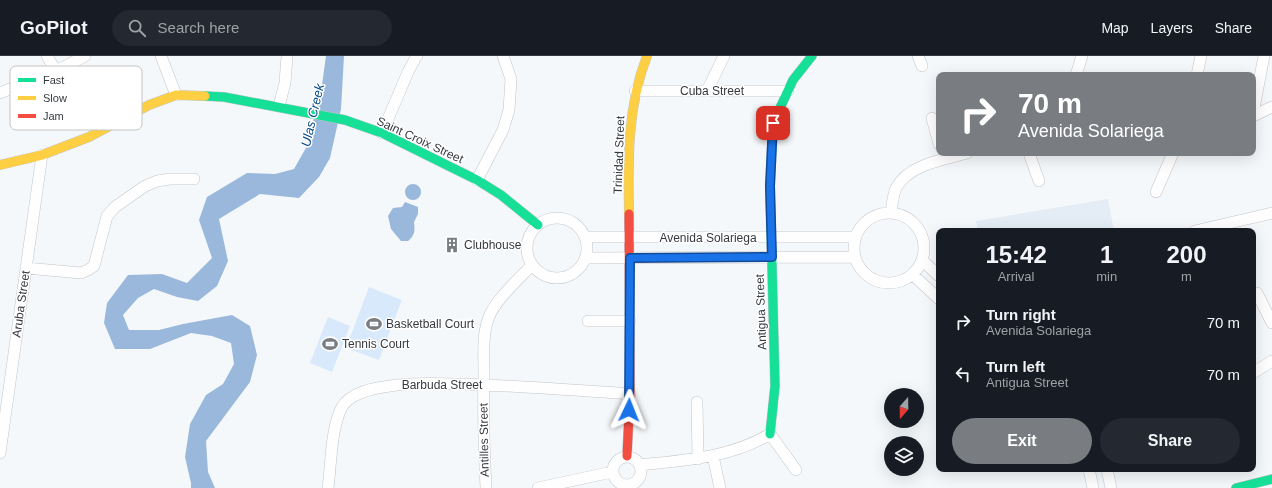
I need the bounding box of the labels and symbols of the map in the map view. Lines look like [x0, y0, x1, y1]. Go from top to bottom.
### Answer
legend [10, 66, 142, 130]
text: Fast [43, 74, 64, 86]
water label: Ulas Creek [298, 81, 327, 148]
street label: Cuba Street [680, 84, 745, 98]
text: Slow [43, 92, 67, 104]
pin [756, 106, 790, 140]
text: Jam [43, 110, 64, 122]
street label: Saint Croix Street [374, 114, 466, 166]
street label: Trinidad Street [611, 115, 627, 194]
street label: Avenida Solariega [659, 231, 757, 245]
building icon: Clubhouse [443, 236, 461, 254]
place label: Clubhouse [464, 238, 522, 252]
street label: Aruba Street [9, 269, 33, 338]
street label: Antigua Street [753, 273, 769, 350]
sports icon: Basketball Court [365, 315, 383, 333]
place label: Basketball Court [386, 317, 475, 331]
sports icon: Tennis Court [321, 335, 339, 353]
place label: Tennis Court [342, 337, 410, 351]
street label: Barbuda Street [402, 378, 483, 392]
north arrow [884, 388, 924, 428]
position arrow [608, 389, 650, 431]
street label: Antilles Street [476, 402, 492, 477]

